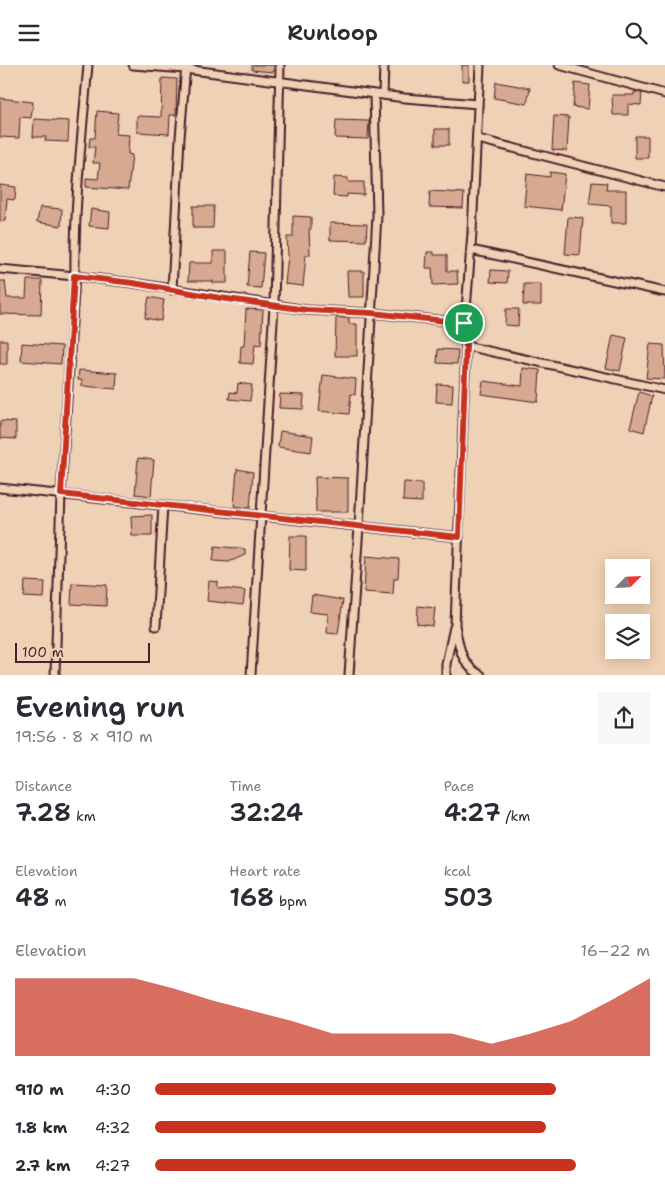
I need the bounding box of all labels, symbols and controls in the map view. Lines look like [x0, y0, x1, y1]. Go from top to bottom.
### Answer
text: Runloop [287, 18, 378, 47]
icon: menu [15, 19, 43, 47]
icon: search [622, 19, 650, 47]
pin [443, 302, 485, 344]
icon: arrive [450, 309, 478, 337]
north arrow [605, 559, 650, 604]
map controls [605, 559, 650, 659]
button: layers [605, 614, 650, 659]
scale bar [15, 639, 150, 663]
text: 100 m [22, 643, 64, 661]
text: Evening run [15, 688, 185, 726]
button: share [598, 692, 650, 744]
text: 19:56 · 8 × 910 m [15, 726, 153, 747]
text: Distance [15, 777, 72, 795]
text: Time [229, 777, 261, 795]
text: Pace [444, 777, 474, 795]
text: 7.28 [15, 795, 71, 829]
text: 32:24 [229, 795, 303, 829]
text: 4:27 [444, 795, 501, 829]
text: km [71, 807, 96, 825]
text: /km [501, 807, 530, 825]
text: Elevation [15, 862, 78, 880]
text: Heart rate [229, 862, 301, 880]
text: kcal [444, 862, 471, 880]
text: 48 [15, 880, 50, 914]
text: 168 [229, 880, 274, 914]
text: 503 [444, 880, 493, 914]
text: m [50, 892, 67, 910]
text: bpm [274, 892, 307, 910]
text: Elevation [15, 940, 87, 961]
text: 16–22 m [581, 940, 650, 961]
text: 910 m [15, 1079, 64, 1100]
text: 4:30 [95, 1079, 131, 1100]
text: 1.8 km [15, 1117, 67, 1138]
text: 4:32 [95, 1117, 130, 1138]
text: 2.7 km [15, 1155, 70, 1176]
text: 4:27 [95, 1155, 130, 1176]

